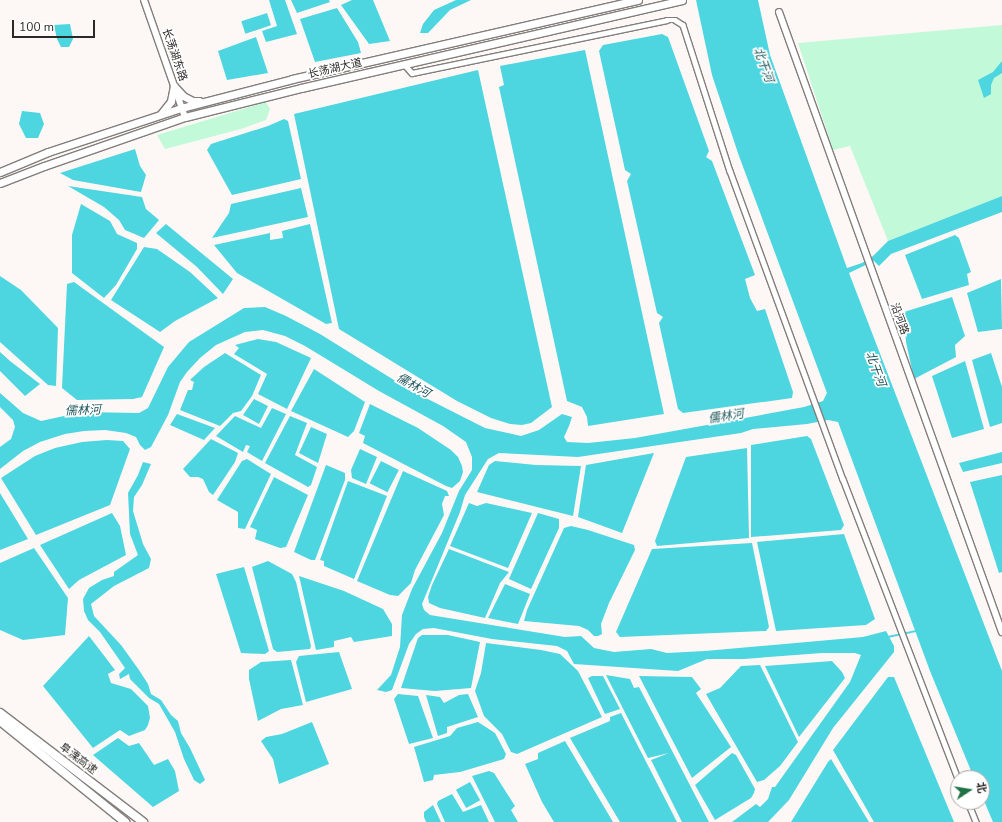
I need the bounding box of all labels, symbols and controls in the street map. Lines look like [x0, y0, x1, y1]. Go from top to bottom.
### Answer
scale bar [14, 12, 97, 38]
text: 100 m [19, 19, 54, 35]
street label: 长荡湖东路 [159, 27, 189, 83]
water label: 北干河 [750, 46, 776, 84]
street label: 长荡湖大道 [307, 56, 363, 82]
street label: 沿河路 [887, 301, 911, 337]
water label: 北干河 [862, 350, 888, 388]
water label: 儒林河 [394, 371, 432, 401]
water label: 儒林河 [65, 403, 101, 419]
water label: 儒林河 [707, 407, 745, 427]
street label: 阜溧高速 [56, 740, 100, 778]
north arrow [950, 770, 990, 810]
text: 北 [973, 781, 990, 795]

